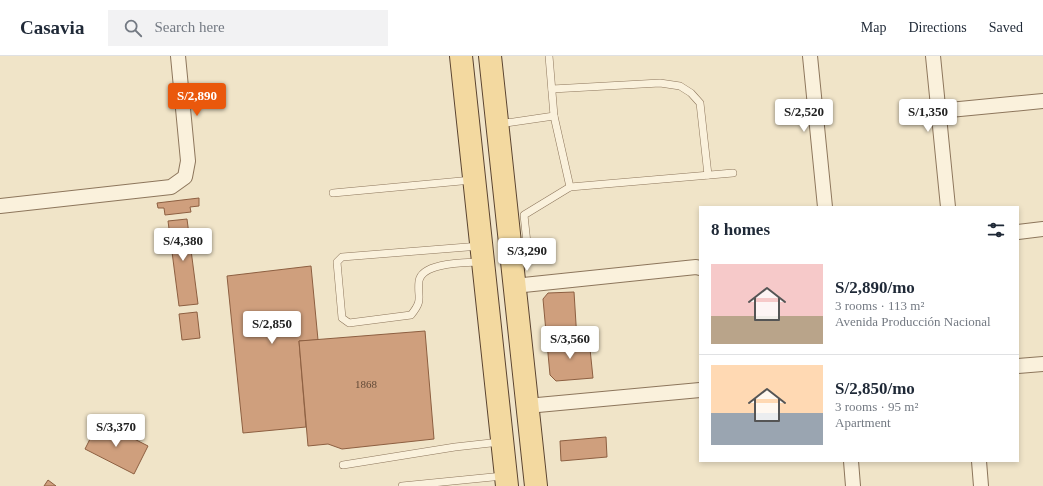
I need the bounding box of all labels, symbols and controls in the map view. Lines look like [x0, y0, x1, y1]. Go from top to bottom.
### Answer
search box [108, 10, 388, 46]
text: Casavia [20, 17, 84, 38]
icon: search [122, 17, 144, 39]
text: Search here [154, 19, 225, 35]
text: Map [861, 20, 886, 35]
text: Directions [908, 20, 967, 35]
text: Saved [989, 20, 1023, 35]
pin: S/2,890 [160, 83, 234, 117]
text: S/2,890 [177, 88, 217, 103]
pin: S/2,520 [767, 99, 841, 133]
pin: S/1,350 [891, 99, 965, 133]
text: S/2,520 [784, 104, 824, 119]
text: S/1,350 [908, 104, 948, 119]
icon: filters [985, 219, 1007, 241]
text: 8 homes [711, 220, 770, 239]
pin: S/4,380 [146, 228, 220, 262]
text: S/4,380 [163, 233, 203, 248]
pin: S/3,290 [490, 238, 564, 272]
text: S/3,290 [507, 243, 547, 258]
text: S/2,890/mo [835, 278, 915, 297]
icon: home [743, 280, 791, 328]
text: 3 rooms · 113 m² [835, 298, 924, 313]
pin: S/2,850 [235, 311, 309, 345]
text: Avenida Producción Nacional [835, 314, 991, 329]
text: S/2,850 [252, 316, 292, 331]
pin: S/3,560 [533, 326, 607, 360]
text: S/3,560 [550, 331, 590, 346]
house number: 1868 [355, 378, 378, 390]
text: S/2,850/mo [835, 379, 915, 398]
icon: home [743, 381, 791, 429]
text: 3 rooms · 95 m² [835, 399, 918, 414]
pin: S/3,370 [79, 414, 153, 448]
text: Apartment [835, 415, 891, 430]
text: S/3,370 [96, 419, 136, 434]

